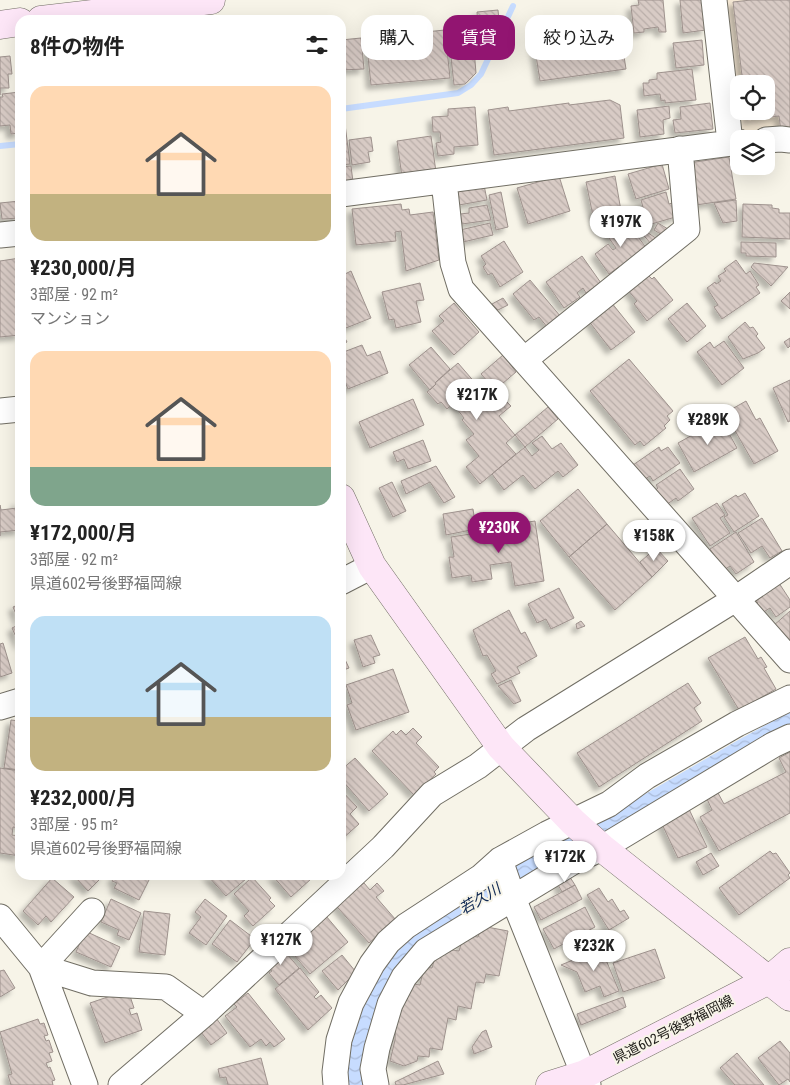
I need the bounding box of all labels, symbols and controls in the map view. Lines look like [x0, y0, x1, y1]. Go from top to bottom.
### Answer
chip: 購入 [361, 15, 433, 60]
chip: 賃貸 [443, 15, 515, 60]
chip: 絞り込み [525, 15, 633, 60]
icon: filters [303, 31, 331, 59]
text: 8件の物件 [30, 35, 125, 59]
map controls [730, 75, 775, 175]
button: locate [730, 75, 775, 120]
icon: home [136, 119, 226, 209]
button: layers [730, 130, 775, 175]
pin: ¥197K [586, 206, 656, 248]
text: ¥197K [601, 212, 641, 231]
text: ¥230,000/月 [30, 256, 137, 280]
text: 3部屋 · 92 m² [30, 285, 118, 304]
text: マンション [30, 309, 110, 328]
pin: ¥217K [442, 378, 512, 421]
icon: home [136, 384, 226, 474]
text: ¥217K [457, 385, 497, 404]
pin: ¥289K [673, 404, 743, 446]
text: ¥289K [688, 410, 728, 429]
pin: ¥230K [464, 512, 534, 554]
text: ¥230K [479, 518, 519, 537]
pin: ¥158K [619, 520, 689, 562]
text: ¥172,000/月 [30, 521, 137, 545]
text: ¥158K [634, 526, 674, 545]
text: 3部屋 · 92 m² [30, 550, 118, 569]
text: 県道602号後野福岡線 [30, 574, 182, 593]
icon: home [136, 649, 226, 739]
text: ¥232,000/月 [30, 786, 137, 810]
text: 3部屋 · 95 m² [30, 815, 118, 834]
text: 県道602号後野福岡線 [30, 839, 182, 858]
pin: ¥172K [530, 840, 600, 883]
text: ¥172K [545, 847, 585, 866]
water label: 若久川 [456, 879, 506, 918]
pin: ¥127K [246, 924, 316, 966]
text: ¥127K [261, 930, 301, 949]
pin: ¥232K [559, 930, 629, 972]
text: ¥232K [574, 936, 614, 955]
street label: 県道602号後野福岡線 [610, 992, 736, 1066]

